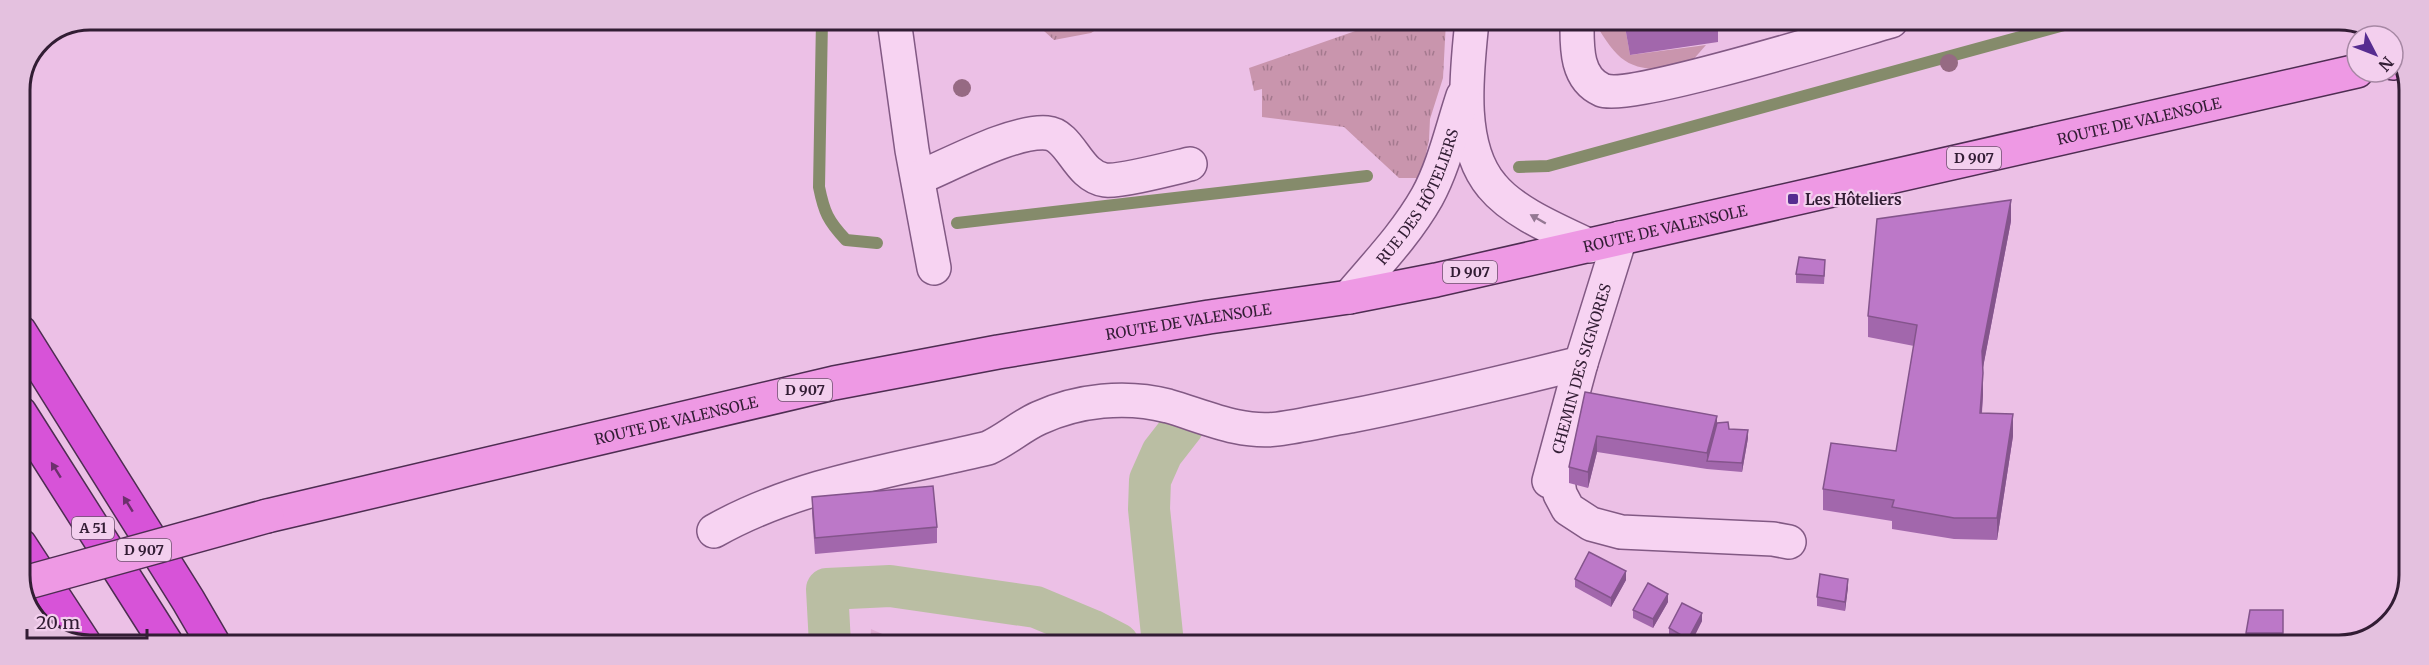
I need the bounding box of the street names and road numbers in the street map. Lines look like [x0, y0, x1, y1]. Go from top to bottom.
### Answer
street label: ROUTE DE VALENSOLE [2055, 93, 2223, 148]
street label: RUE DES HÔTELIERS [1372, 126, 1462, 268]
road number: D 907 [1947, 147, 2001, 169]
street label: ROUTE DE VALENSOLE [1581, 200, 1749, 256]
road number: D 907 [1443, 261, 1497, 283]
street label: CHEMIN DES SIGNORES [1547, 281, 1615, 456]
street label: ROUTE DE VALENSOLE [1104, 299, 1273, 344]
road number: D 907 [778, 379, 832, 401]
street label: ROUTE DE VALENSOLE [592, 392, 760, 448]
road number: A 51 [72, 517, 114, 539]
road number: D 907 [117, 539, 171, 561]

